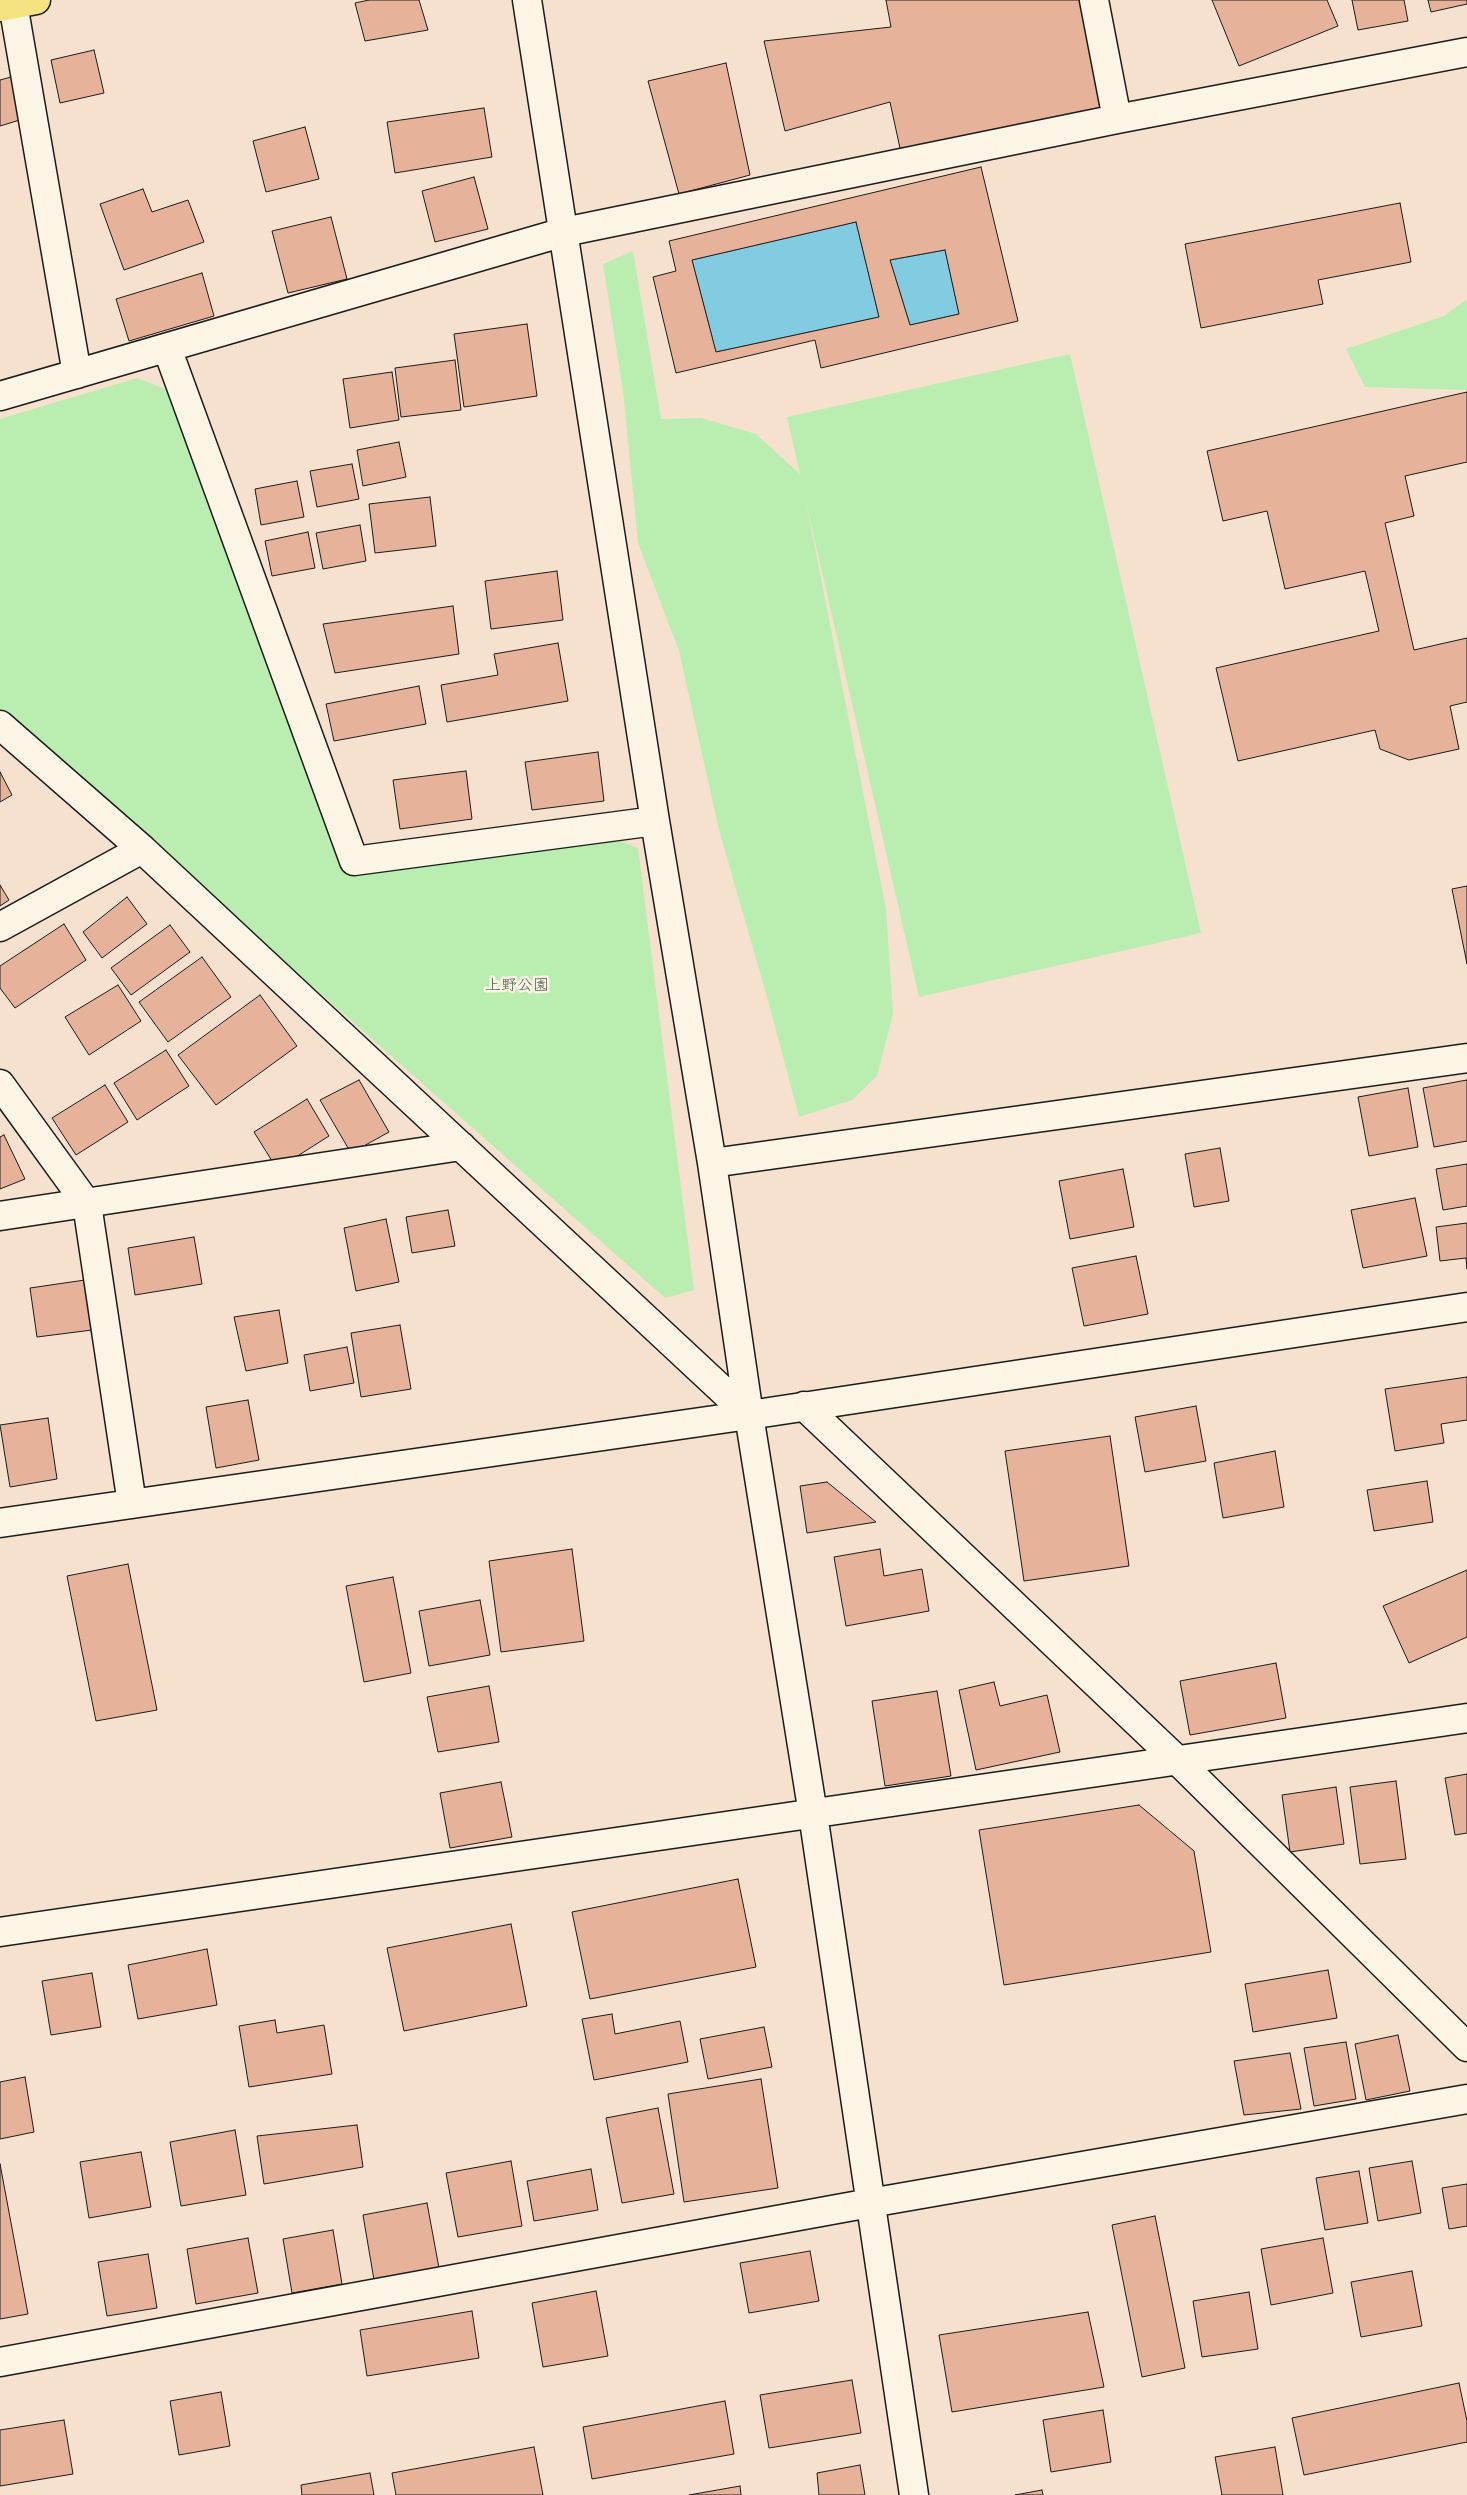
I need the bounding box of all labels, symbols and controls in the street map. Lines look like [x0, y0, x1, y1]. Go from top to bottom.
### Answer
park label: 上野公園 [485, 975, 549, 995]

